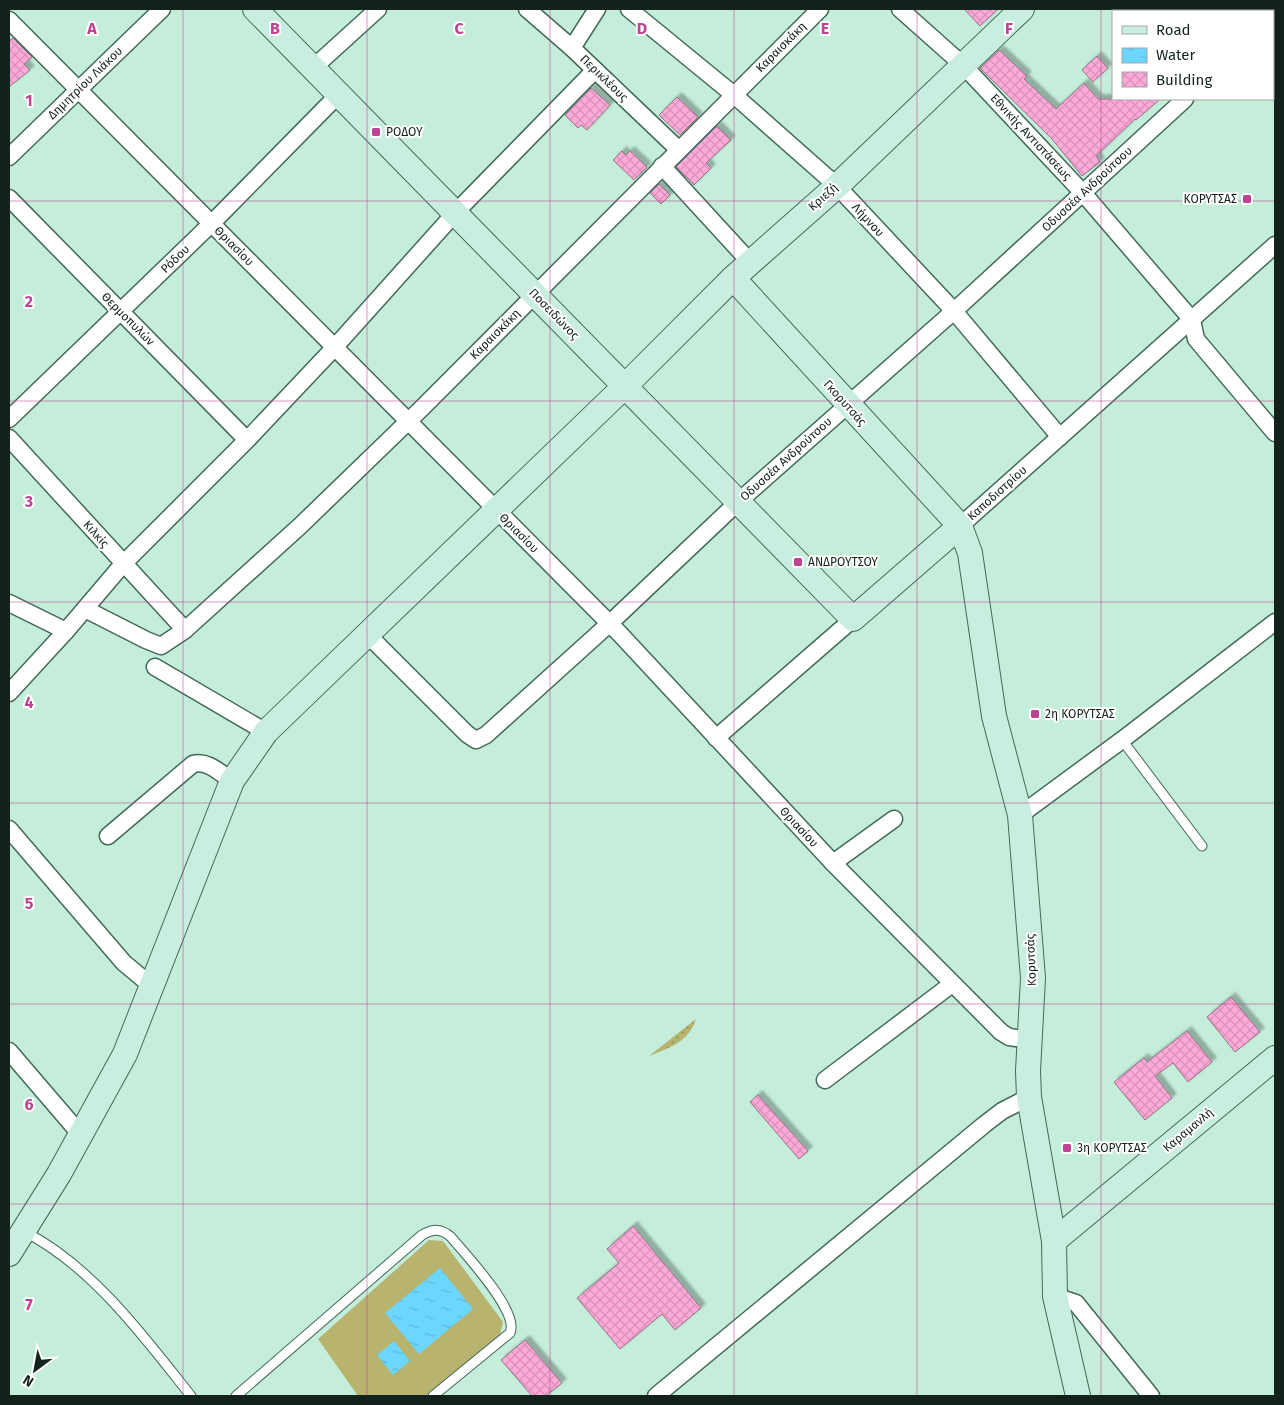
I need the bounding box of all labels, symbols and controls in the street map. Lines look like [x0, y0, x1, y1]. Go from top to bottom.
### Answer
legend [1112, 10, 1274, 100]
text: A [86, 19, 97, 38]
text: B [270, 19, 280, 38]
text: C [454, 19, 464, 38]
text: D [637, 19, 647, 38]
street label: Καραισκάκη [753, 19, 809, 75]
text: E [821, 19, 829, 38]
text: F [1005, 19, 1013, 38]
text: Road [1156, 21, 1191, 39]
street label: Δημητρίου Λιάκου [45, 44, 125, 122]
text: Water [1156, 46, 1195, 64]
street label: Περικλέους [577, 52, 631, 104]
text: Building [1156, 71, 1212, 89]
text: 1 [25, 91, 33, 110]
street label: Εθνικής Αντιστάσεως [987, 91, 1075, 183]
place label: ΡΟΔΟΥ [386, 125, 423, 139]
marker: ΡΟΔΟΥ [370, 126, 382, 138]
street label: Οδυσσέα Ανδρούτσου [1039, 143, 1135, 234]
street label: Κριεζή [805, 180, 841, 214]
place label: ΚΟΡΥΤΣΑΣ [1184, 192, 1237, 206]
marker: ΚΟΡΥΤΣΑΣ [1241, 193, 1253, 205]
street label: Λήμνου [849, 200, 887, 240]
street label: Θριασίου [211, 223, 257, 269]
street label: Ρόδου [158, 242, 192, 276]
street label: Ποσειδώνος [526, 286, 582, 343]
street label: Θερμοπυλών [99, 290, 158, 349]
text: 2 [25, 292, 33, 311]
street label: Καραισκάκη [467, 306, 523, 362]
street label: Γκορυτσάς [821, 377, 869, 429]
street label: Οδυσσέα Ανδρούτσου [737, 414, 835, 504]
street label: Καποδιστρίου [965, 463, 1030, 523]
text: 3 [24, 492, 33, 511]
street label: Θριασίου [496, 510, 542, 556]
street label: Κιλκίς [80, 518, 112, 551]
place label: ΑΝΔΡΟΥΤΣΟΥ [808, 555, 878, 569]
marker: ΑΝΔΡΟΥΤΣΟΥ [792, 556, 804, 568]
text: 4 [24, 693, 34, 712]
place label: 2η ΚΟΡΥΤΣΑΣ [1045, 707, 1115, 721]
marker: 2η ΚΟΡΥΤΣΑΣ [1029, 708, 1041, 720]
street label: Θριασίου [777, 804, 821, 850]
text: 5 [25, 894, 34, 913]
street label: Κορυτσάς [1023, 933, 1039, 986]
text: 6 [24, 1095, 34, 1114]
street label: Καραμανλή [1160, 1105, 1216, 1155]
place label: 3η ΚΟΡΥΤΣΑΣ [1077, 1141, 1147, 1155]
marker: 3η ΚΟΡΥΤΣΑΣ [1061, 1142, 1073, 1154]
text: 7 [25, 1295, 33, 1314]
north arrow [10, 1345, 60, 1395]
text: N [20, 1371, 37, 1390]

